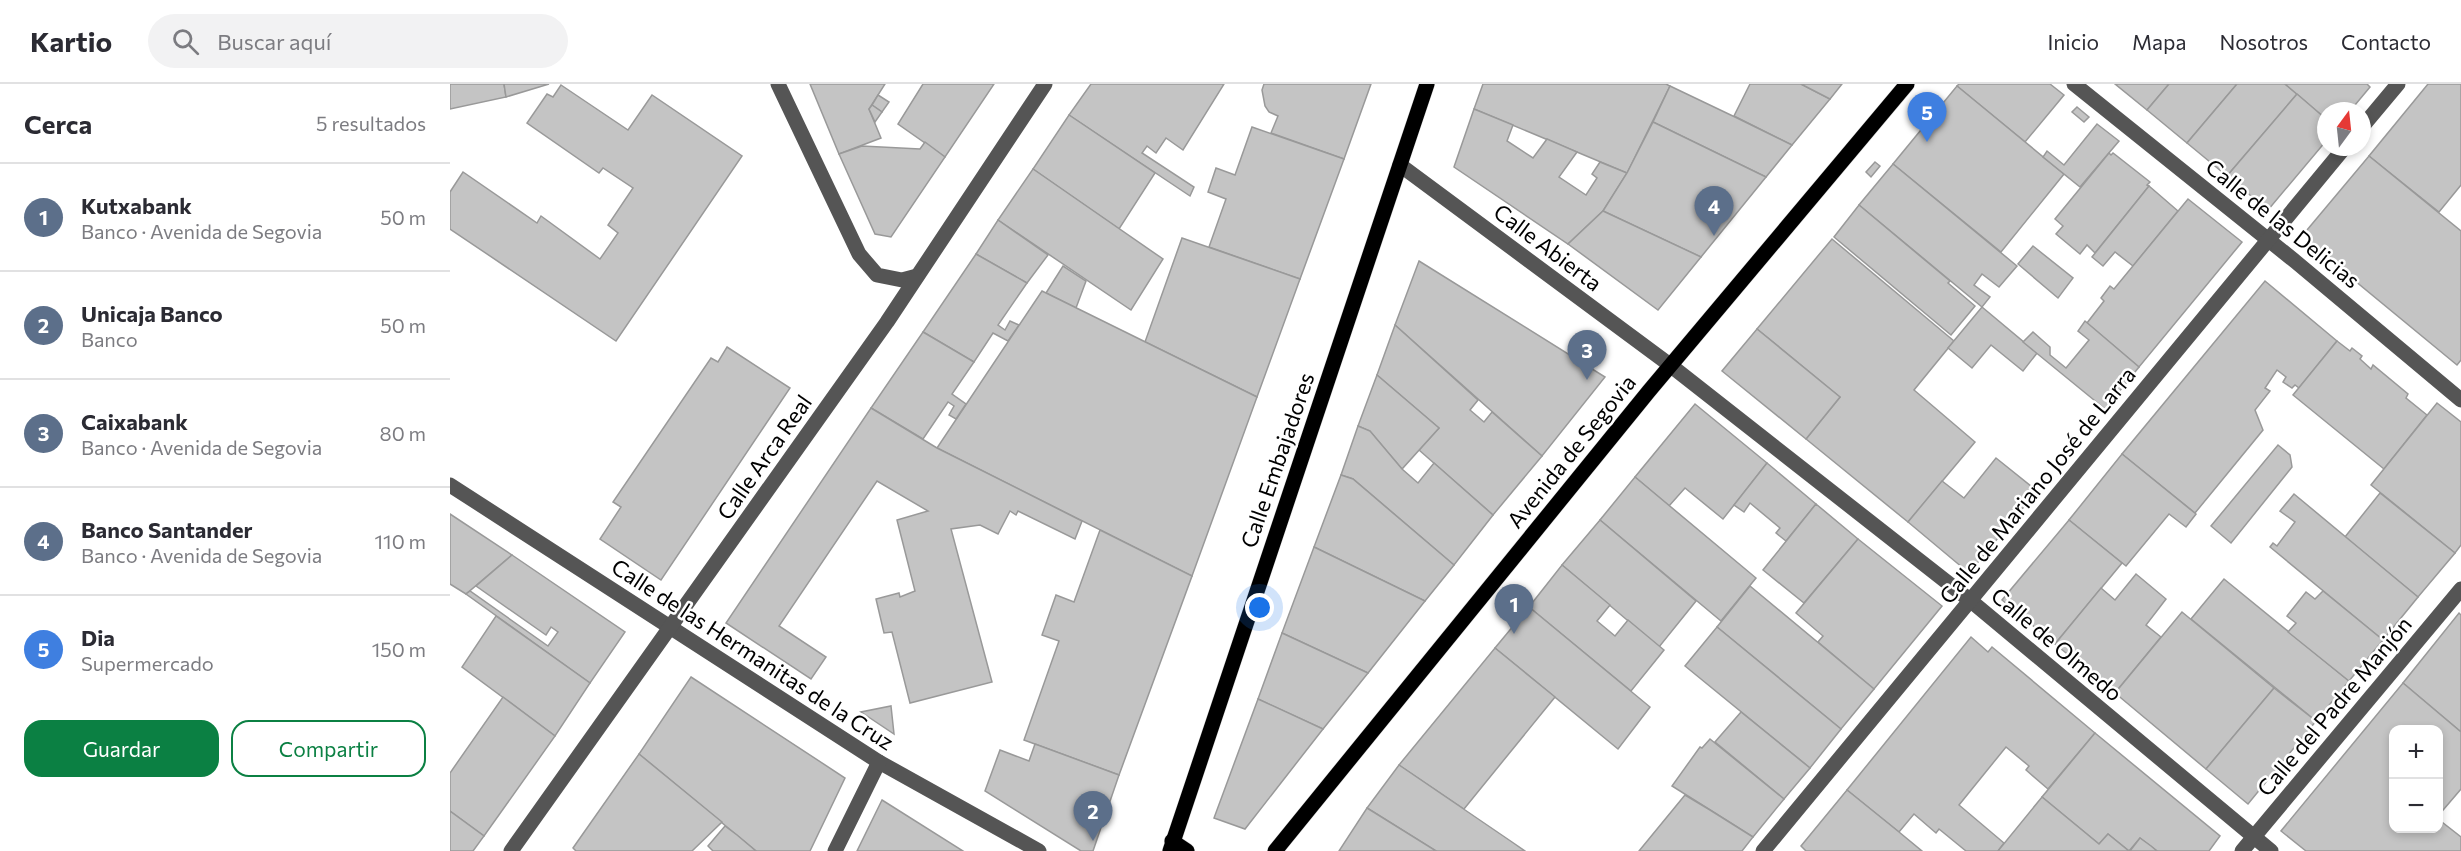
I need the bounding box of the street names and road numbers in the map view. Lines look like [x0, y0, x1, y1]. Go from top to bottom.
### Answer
street label: Calle de las Delicias [2200, 153, 2366, 293]
street label: Calle Abierta [1489, 198, 1607, 296]
street label: Calle de Mariano José de Larra [1933, 361, 2141, 609]
street label: Calle Embajadores [1234, 369, 1320, 551]
street label: Avenida de Segovia [1501, 369, 1641, 533]
street label: Calle Arca Real [711, 389, 817, 525]
street label: Calle de las Hermanitas de la Cruz [607, 553, 899, 755]
street label: Calle de Olmedo [1986, 581, 2128, 707]
street label: Calle del Padre Manjón [2251, 611, 2417, 801]

